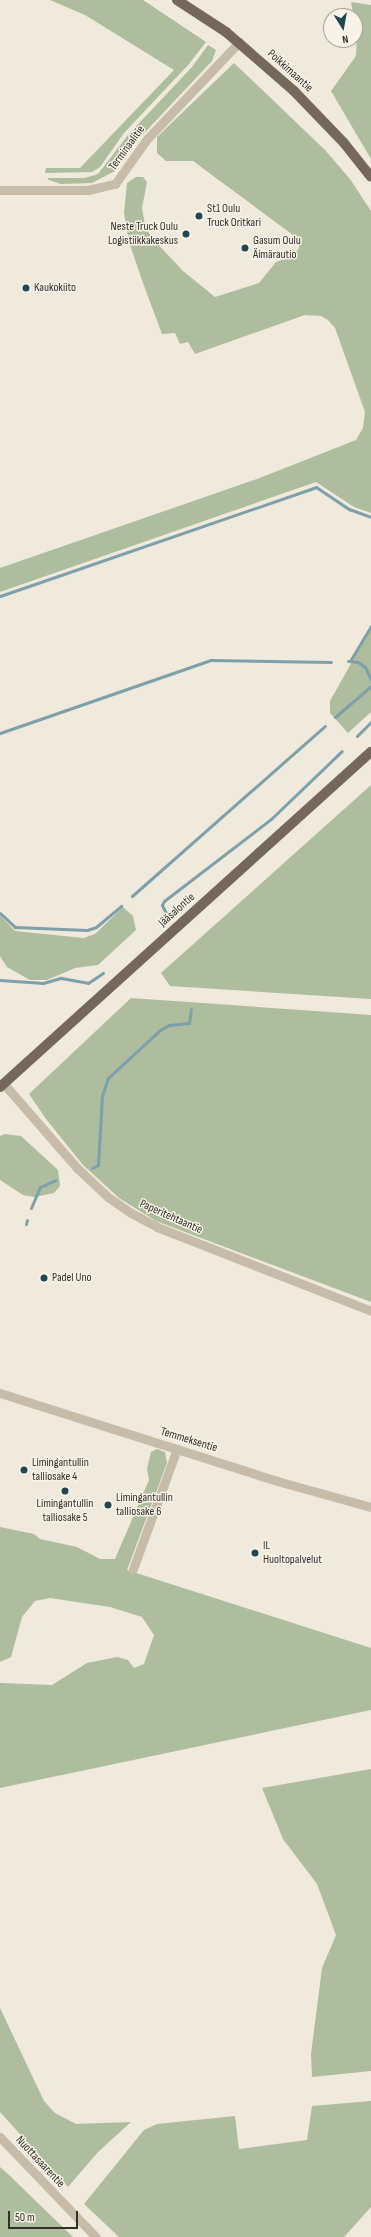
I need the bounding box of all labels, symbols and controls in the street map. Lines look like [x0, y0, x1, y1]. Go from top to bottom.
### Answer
north arrow [323, 8, 363, 48]
text: N [341, 32, 349, 46]
street label: Poikkimaantie [264, 47, 316, 95]
street label: Terminaalitie [106, 123, 148, 173]
place label: St1 Oulu Truck Oritkari [207, 202, 261, 230]
marker: St1 Oulu Truck Oritkari [194, 211, 204, 221]
place label: Neste Truck Oulu Logistiikkakeskus [108, 220, 178, 248]
marker: Neste Truck Oulu Logistiikkakeskus [181, 229, 191, 239]
place label: Gasum Oulu Äimärautio [253, 234, 301, 262]
marker: Gasum Oulu Äimärautio [240, 243, 250, 253]
place label: Kaukokiito [34, 281, 76, 295]
marker: Kaukokiito [21, 283, 31, 293]
street label: Jääsalontie [156, 890, 198, 930]
street label: Paperitehtaantie [137, 1197, 205, 1237]
place label: Padel Uno [52, 1271, 92, 1285]
marker: Padel Uno [39, 1273, 49, 1283]
street label: Temmeksentie [159, 1425, 219, 1455]
place label: Limingantullin talliosake 4 [32, 1456, 89, 1484]
marker: Limingantullin talliosake 4 [19, 1465, 29, 1475]
marker: Limingantullin talliosake 5 [60, 1486, 70, 1496]
place label: Limingantullin talliosake 6 [116, 1491, 173, 1519]
place label: Limingantullin talliosake 5 [37, 1497, 93, 1525]
marker: Limingantullin talliosake 6 [103, 1500, 113, 1510]
place label: IL Huoltopalvelut [263, 1539, 322, 1567]
marker: IL Huoltopalvelut [250, 1548, 260, 1558]
street label: Nuottasaarentie [12, 2133, 68, 2191]
scale bar [10, 2203, 80, 2229]
text: 50 m [15, 2210, 35, 2225]

